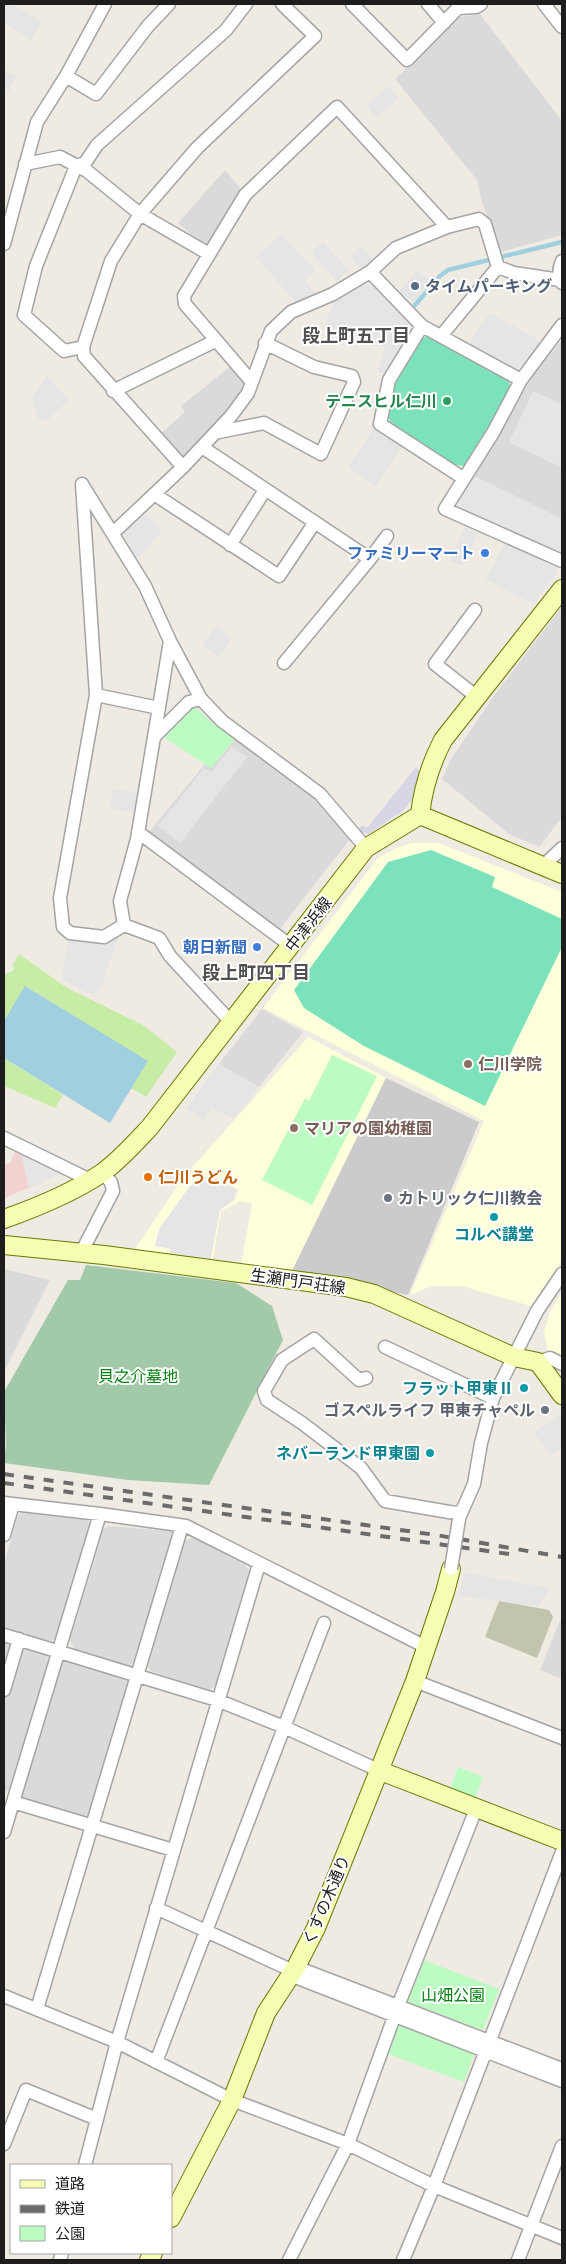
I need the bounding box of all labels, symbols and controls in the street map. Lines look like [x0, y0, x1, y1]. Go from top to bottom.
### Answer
place label: タイムパーキング [425, 276, 552, 295]
marker: タイムパーキング [409, 280, 421, 292]
district label: 段上町五丁目 [302, 324, 410, 346]
place label: テニスヒル仁川 [325, 391, 437, 410]
marker: テニスヒル仁川 [441, 395, 453, 407]
place label: ファミリーマート [347, 543, 475, 562]
marker: ファミリーマート [479, 547, 491, 559]
street label: 中津浜線 [280, 893, 335, 955]
place label: 朝日新聞 [183, 937, 247, 956]
marker: 朝日新聞 [251, 941, 263, 953]
district label: 段上町四丁目 [202, 961, 310, 983]
place label: 仁川学院 [478, 1054, 542, 1073]
marker: 仁川学院 [462, 1058, 474, 1070]
place label: マリアの園幼稚園 [304, 1118, 432, 1137]
marker: マリアの園幼稚園 [288, 1122, 300, 1134]
place label: 仁川うどん [158, 1167, 238, 1186]
marker: 仁川うどん [142, 1171, 154, 1183]
place label: カトリック仁川教会 [398, 1188, 542, 1207]
marker: カトリック仁川教会 [382, 1192, 394, 1204]
marker: コルベ講堂 [488, 1211, 500, 1223]
place label: コルベ講堂 [454, 1224, 534, 1243]
street label: 生瀬門戸荘線 [249, 1264, 347, 1297]
park label: 貝之介墓地 [98, 1366, 178, 1385]
place label: フラット甲東Ⅱ [402, 1378, 514, 1397]
marker: フラット甲東Ⅱ [518, 1382, 530, 1394]
place label: ゴスペルライフ 甲東チャペル [324, 1400, 535, 1419]
marker: ゴスペルライフ 甲東チャペル [539, 1404, 551, 1416]
place label: ネバーランド甲東園 [276, 1443, 420, 1462]
marker: ネバーランド甲東園 [424, 1447, 436, 1459]
street label: くすの木通り [298, 1852, 353, 1948]
park label: 山畑公園 [421, 1985, 485, 2004]
legend [10, 2164, 172, 2254]
text: 道路 [55, 2174, 85, 2192]
text: 鉄道 [55, 2199, 85, 2217]
text: 公園 [55, 2224, 85, 2242]

